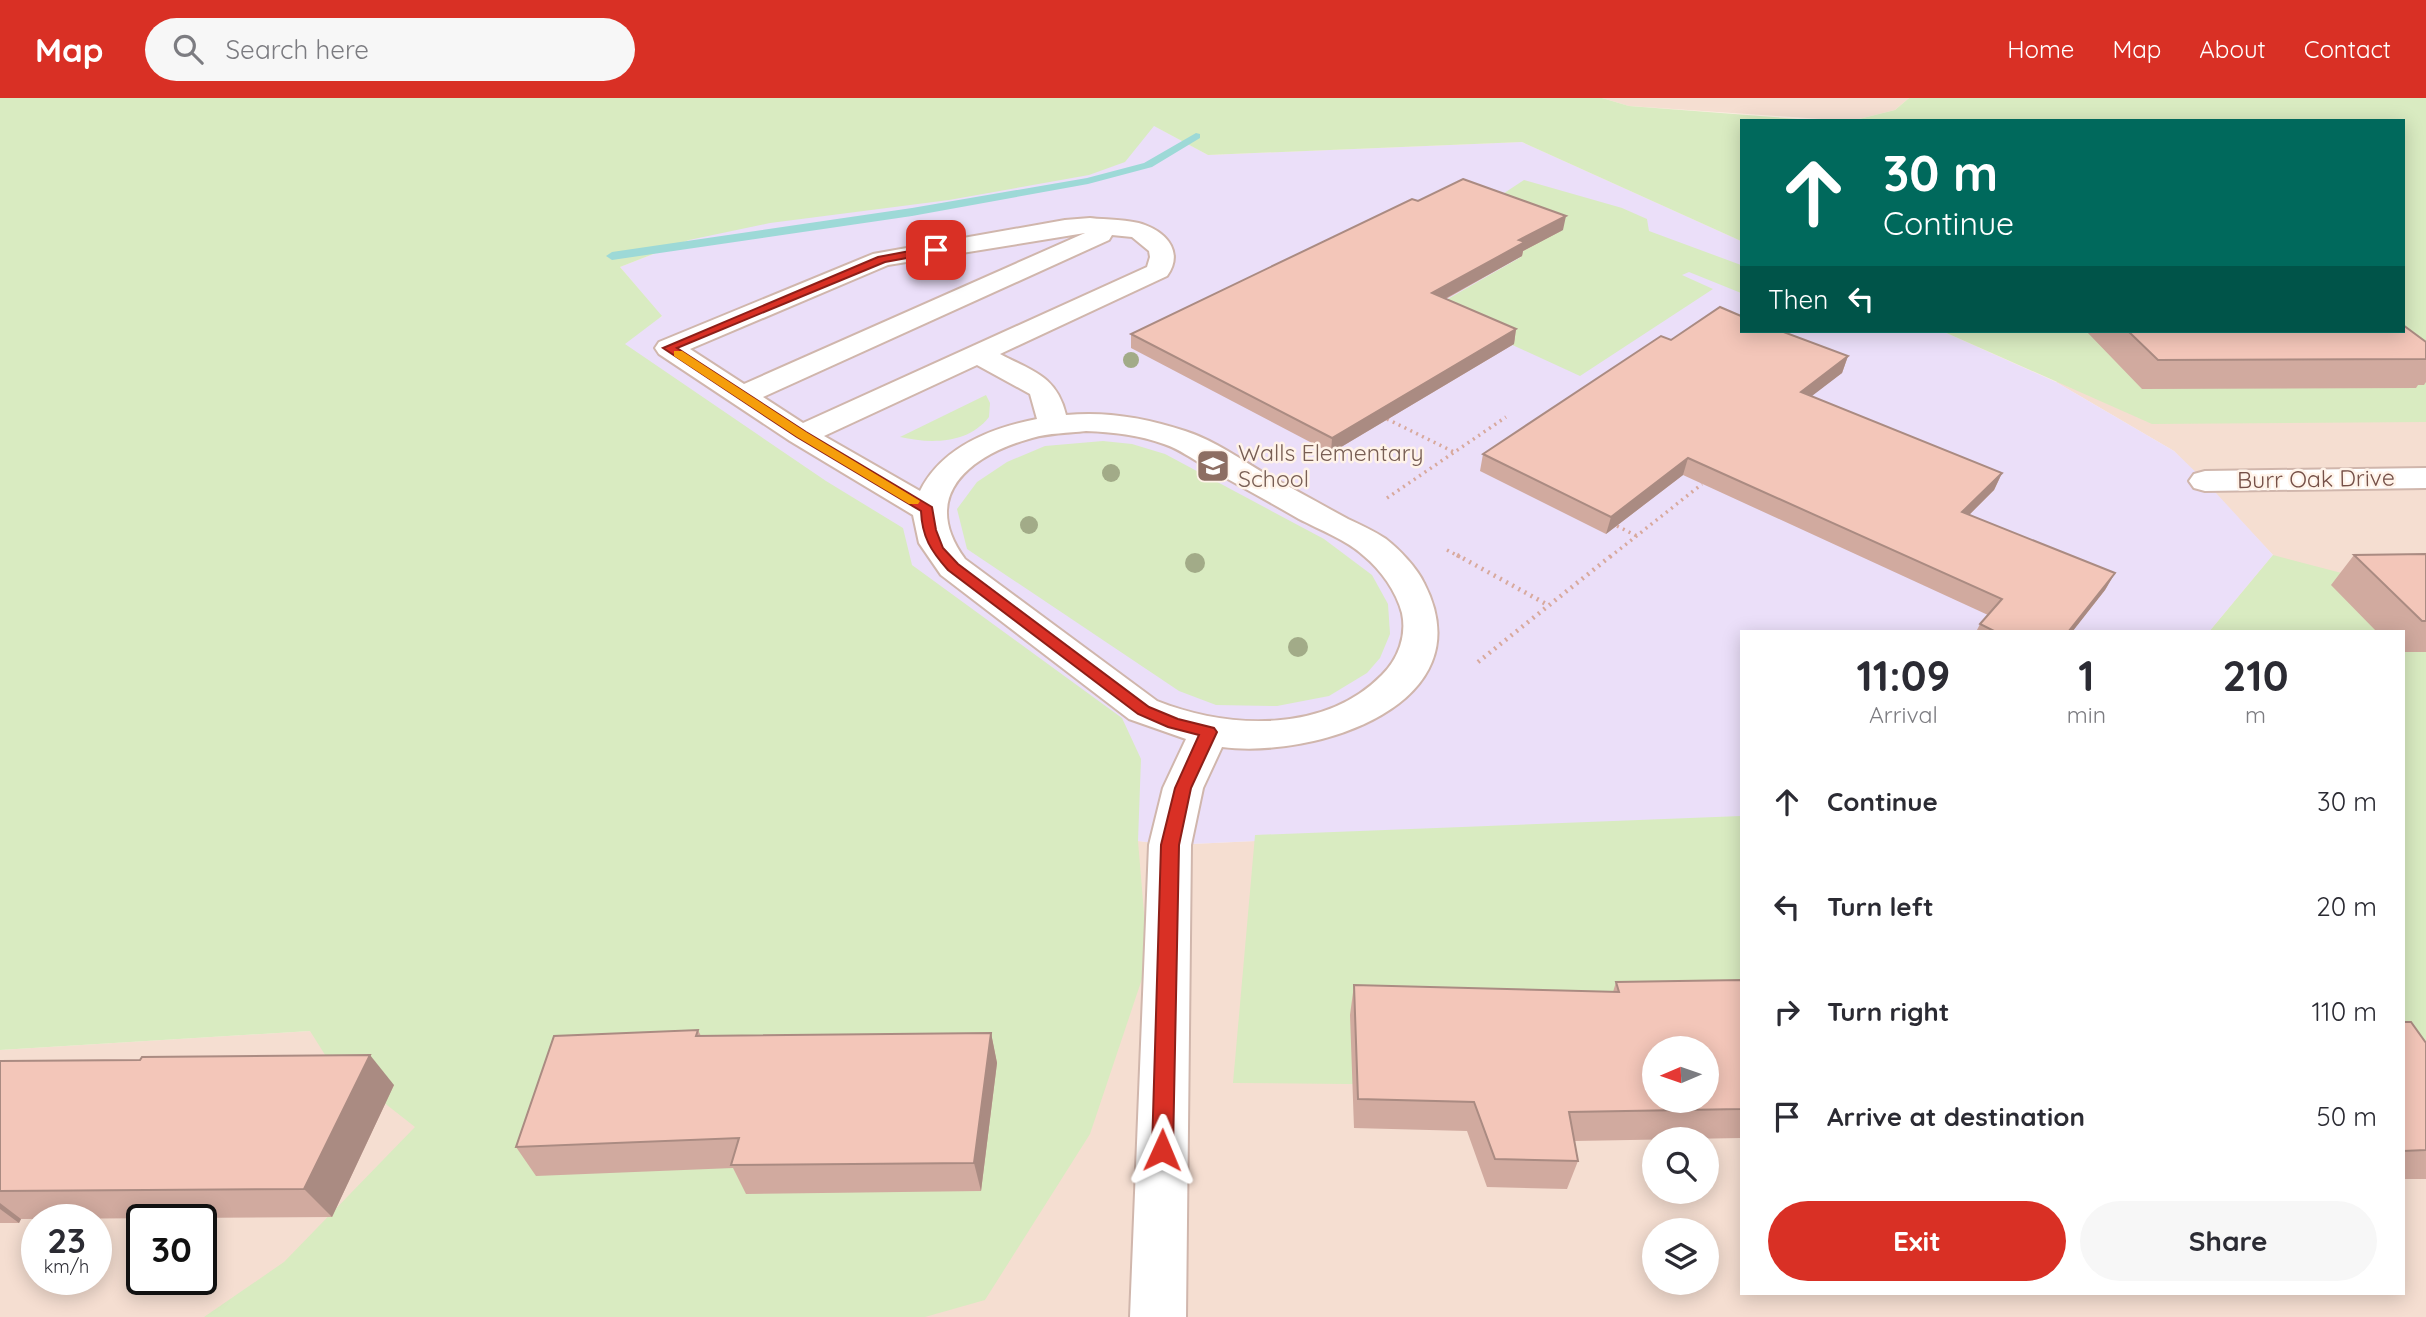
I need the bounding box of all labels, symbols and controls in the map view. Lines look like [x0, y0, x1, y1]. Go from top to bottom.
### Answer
search box [145, 18, 635, 81]
text: Map [35, 29, 103, 70]
icon: search [169, 30, 207, 68]
text: Search here [225, 33, 369, 66]
text: Home [2007, 34, 2074, 64]
text: Map [2112, 34, 2161, 64]
text: About [2199, 34, 2266, 64]
text: Contact [2304, 34, 2391, 64]
text: 30 m [1883, 142, 1998, 203]
icon: ahead [1768, 147, 1859, 238]
text: Continue [1883, 203, 2014, 243]
pin [906, 220, 966, 280]
icon: arrive [917, 231, 955, 269]
icon: left [1842, 280, 1880, 318]
text: Then [1768, 283, 1828, 316]
place label: Walls Elementary School [1238, 438, 1424, 493]
school or university icon: Walls Elementary School [1194, 447, 1232, 485]
street label: Burr Oak Drive [2237, 463, 2395, 494]
text: 11:09 [1856, 649, 1950, 702]
text: 1 [2078, 649, 2095, 702]
text: 210 [2222, 649, 2288, 702]
text: Arrival [1869, 700, 1938, 729]
text: min [2067, 700, 2106, 729]
text: m [2245, 700, 2266, 729]
icon: ahead [1768, 783, 1806, 821]
text: Continue [1827, 785, 1938, 818]
text: 30 m [2317, 785, 2377, 818]
icon: left [1768, 888, 1806, 926]
text: Turn left [1827, 890, 1934, 923]
text: 20 m [2316, 890, 2377, 923]
icon: right [1768, 993, 1806, 1031]
text: Turn right [1827, 995, 1949, 1028]
text: 110 m [2311, 995, 2377, 1028]
north arrow [1642, 1036, 1718, 1113]
map controls [1642, 1036, 1719, 1295]
icon: arrive [1768, 1098, 1806, 1136]
text: Arrive at destination [1827, 1100, 2085, 1133]
text: 50 m [2317, 1100, 2377, 1133]
position arrow [1125, 1113, 1199, 1187]
button: search [1642, 1127, 1719, 1204]
button: Exit [1768, 1201, 2066, 1281]
button: Share [2080, 1201, 2377, 1281]
speed limit sign: 30 [126, 1204, 217, 1295]
text: 23 [47, 1218, 86, 1262]
button: layers [1642, 1218, 1719, 1295]
text: km/h [44, 1255, 89, 1278]

